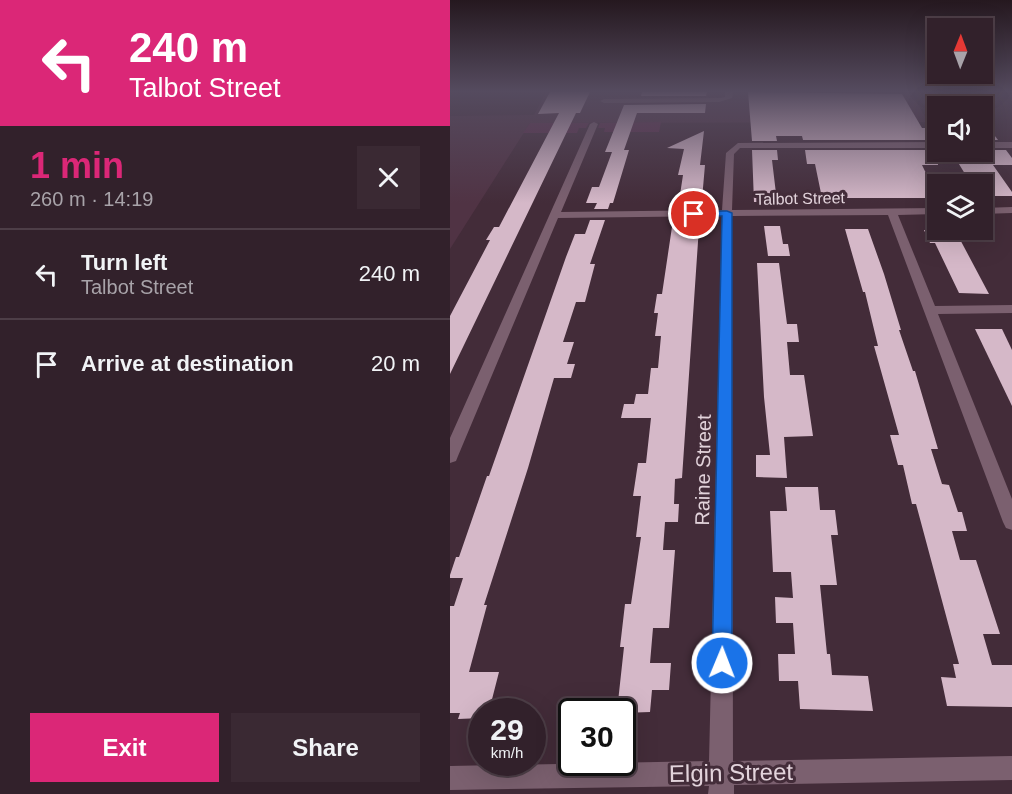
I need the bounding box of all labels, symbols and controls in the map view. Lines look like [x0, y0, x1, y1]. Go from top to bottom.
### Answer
north arrow [927, 18, 993, 84]
map controls [927, 18, 993, 240]
icon: left [30, 24, 108, 102]
text: 240 m [129, 24, 248, 71]
text: Talbot Street [129, 73, 281, 103]
button: sound [927, 96, 993, 162]
text: 1 min [30, 145, 124, 186]
button: close [357, 146, 420, 209]
button: layers [927, 174, 993, 240]
text: 260 m · 14:19 [30, 188, 153, 210]
pin [668, 188, 719, 239]
street label: Talbot Street [755, 189, 846, 208]
icon: arrive [677, 197, 710, 230]
text: Turn left [81, 250, 167, 275]
icon: left [30, 258, 63, 291]
text: 240 m [359, 261, 420, 286]
text: Talbot Street [81, 276, 193, 298]
icon: arrive [30, 348, 63, 381]
text: Arrive at destination [81, 351, 294, 376]
text: 20 m [371, 351, 420, 376]
street label: Raine Street [691, 414, 715, 526]
position arrow [690, 631, 754, 695]
speed limit sign: 30 [558, 698, 636, 776]
button: Exit [30, 713, 219, 782]
button: Share [231, 713, 420, 782]
text: 29 [490, 713, 524, 746]
text: km/h [491, 744, 523, 761]
street label: Elgin Street [669, 758, 794, 787]

